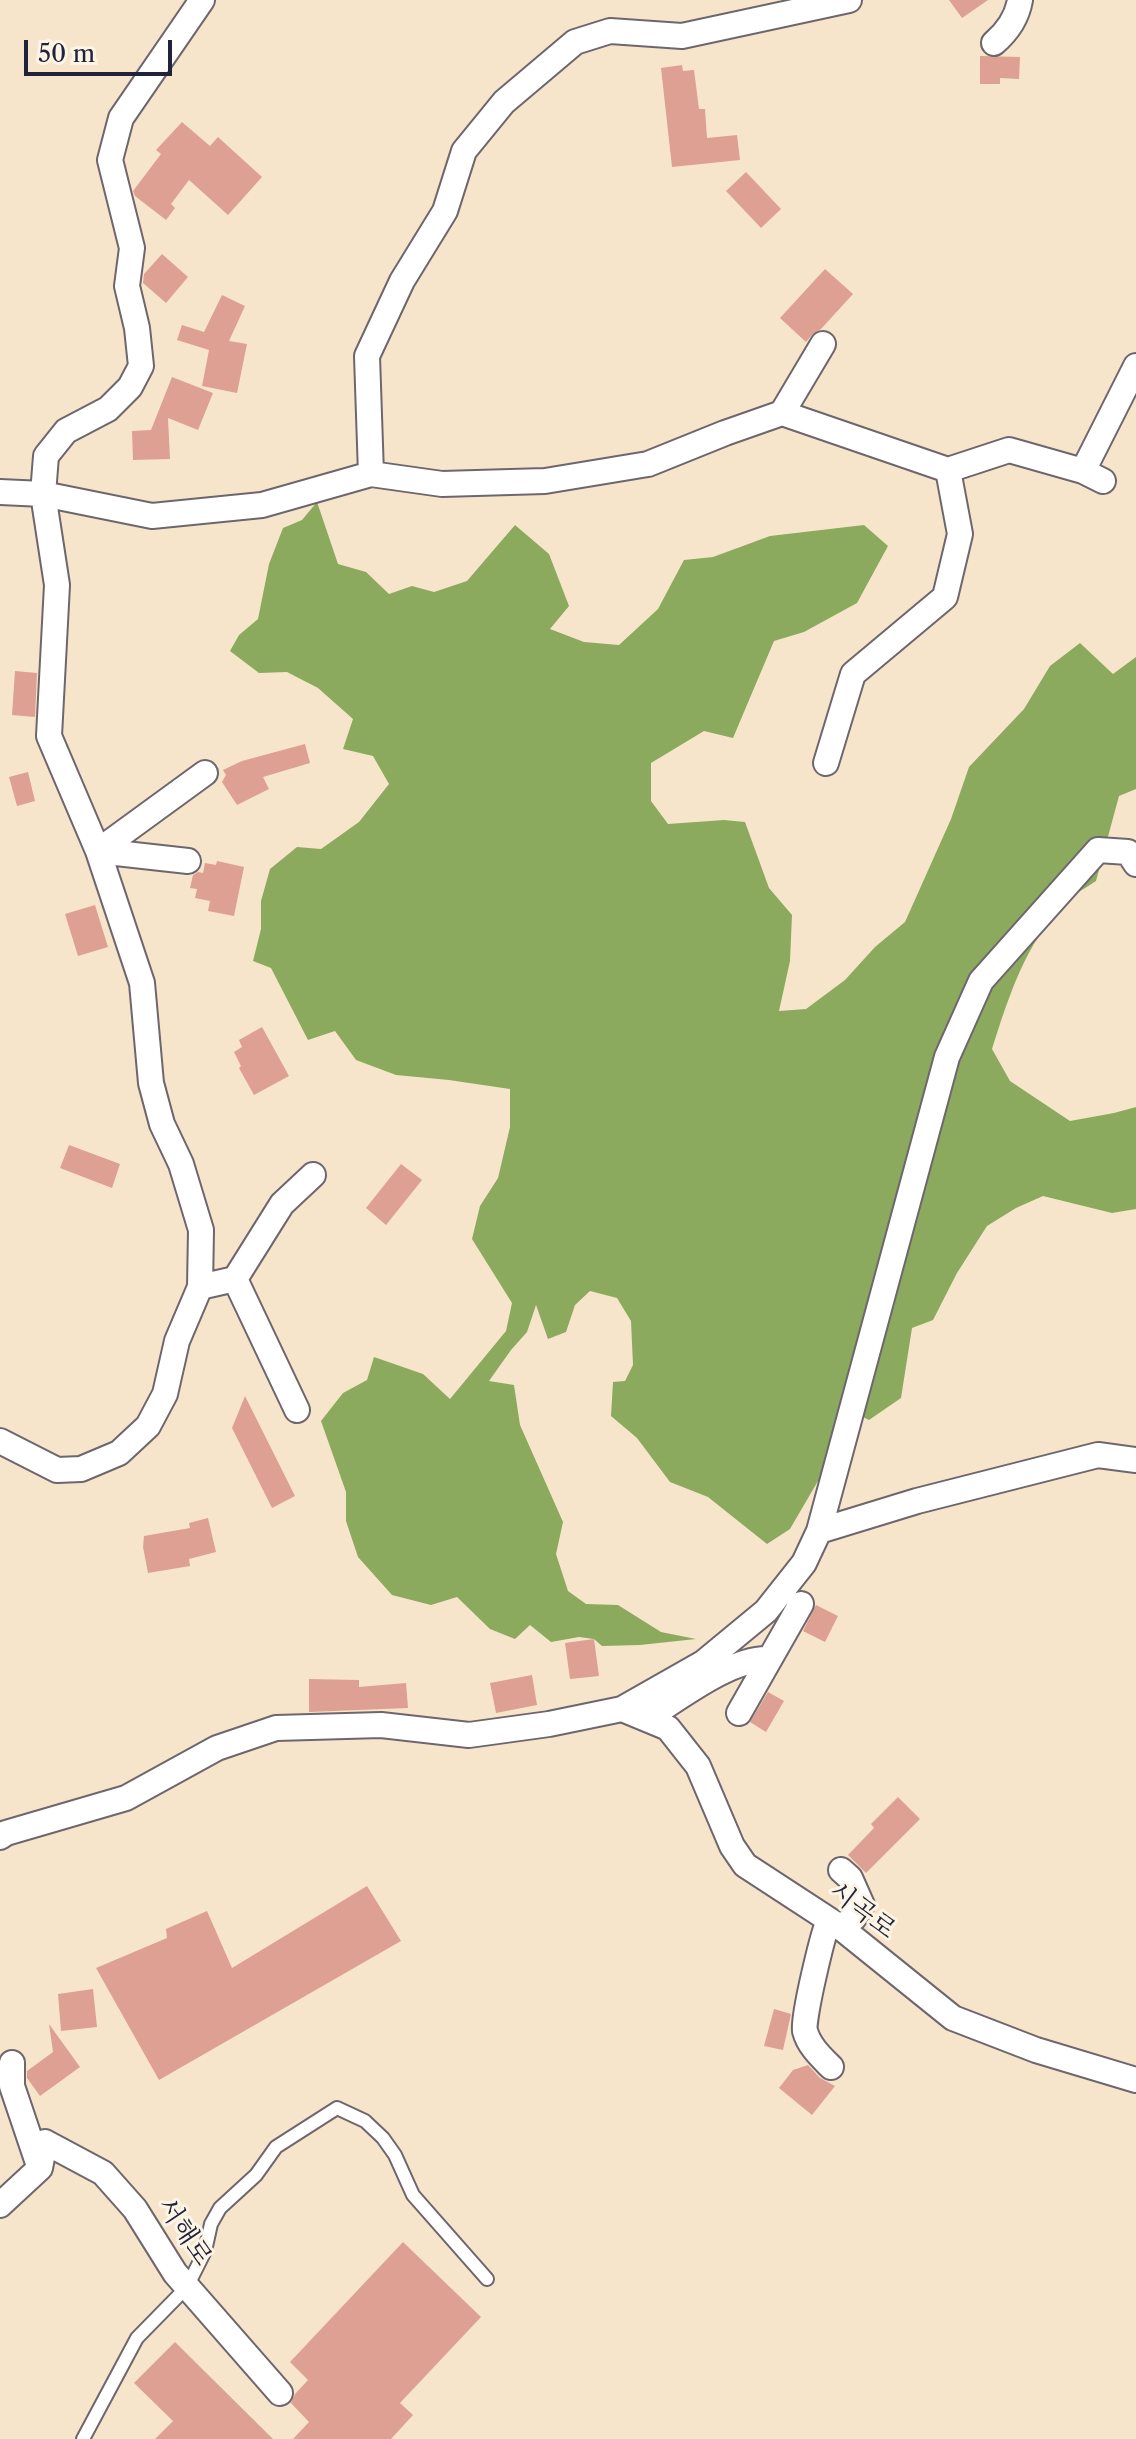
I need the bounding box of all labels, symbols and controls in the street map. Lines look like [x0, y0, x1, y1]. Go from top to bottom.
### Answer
scale bar [28, 24, 176, 74]
text: 50 m [38, 39, 95, 68]
street label: 시곡로 [823, 1876, 901, 1946]
street label: 서해로 [150, 2192, 218, 2272]

